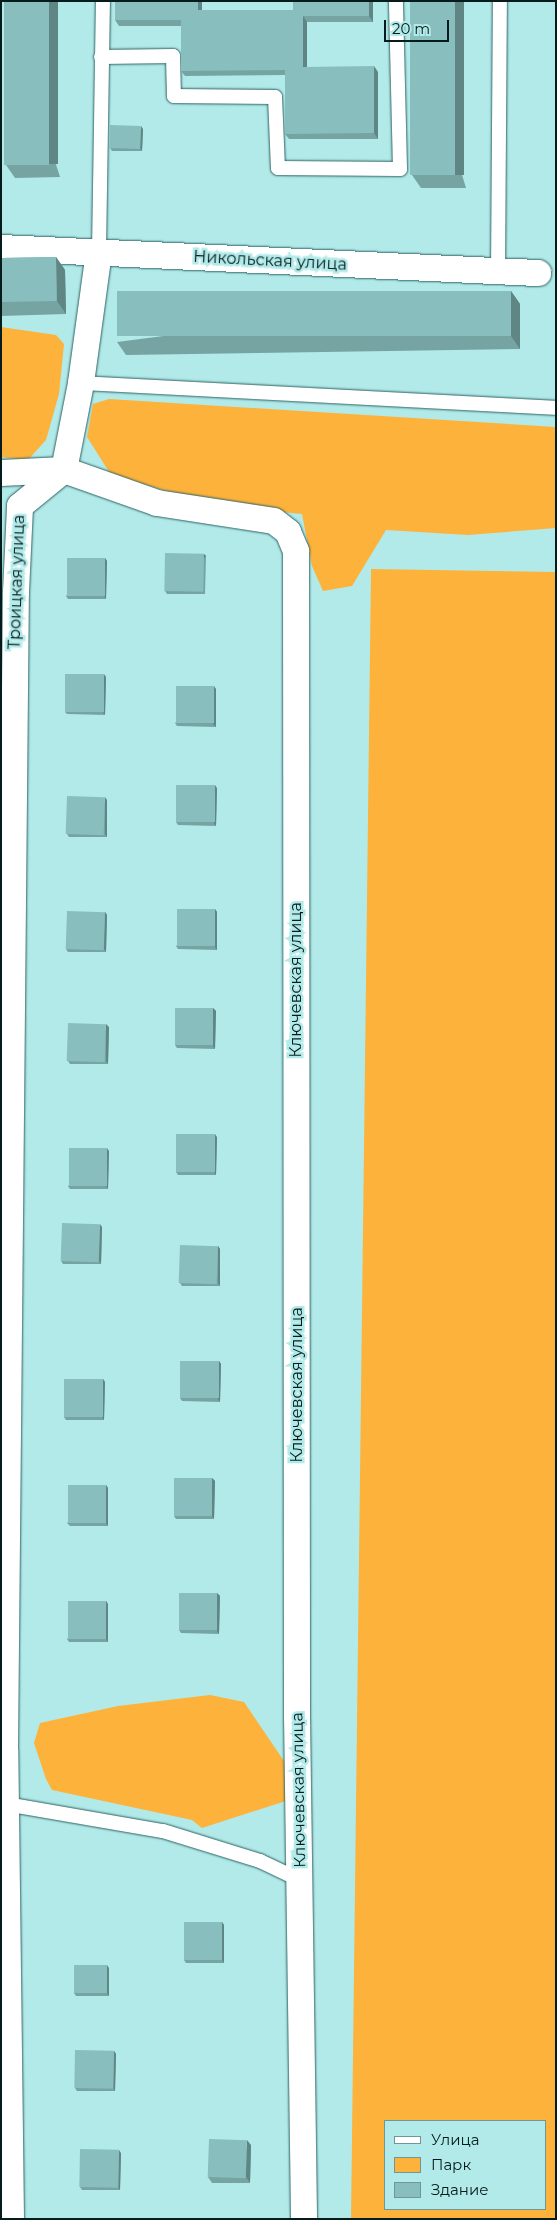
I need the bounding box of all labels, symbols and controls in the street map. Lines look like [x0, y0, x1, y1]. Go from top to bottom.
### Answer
scale bar [387, 10, 452, 42]
text: 20 m [392, 19, 430, 38]
street label: Никольская улица [193, 247, 347, 275]
street label: Троицкая улица [5, 514, 29, 650]
street label: Ключевская улица [286, 902, 306, 1058]
street label: Ключевская улица [287, 1307, 307, 1463]
street label: Ключевская улица [288, 1712, 310, 1868]
legend [384, 2120, 547, 2210]
text: Улица [431, 2130, 479, 2149]
text: Парк [431, 2155, 471, 2174]
text: Здание [431, 2180, 489, 2199]

